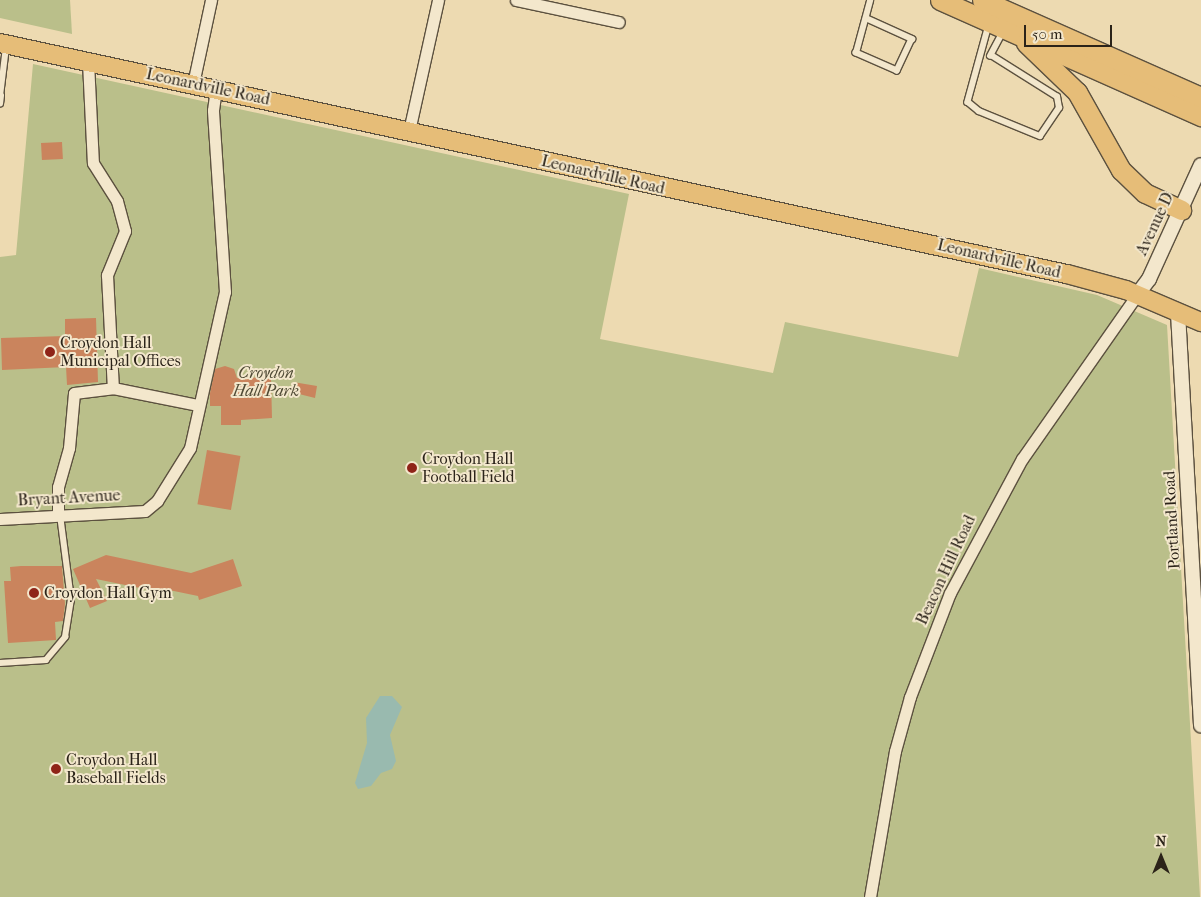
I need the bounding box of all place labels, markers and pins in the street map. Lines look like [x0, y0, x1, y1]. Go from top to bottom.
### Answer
place label: Croydon Hall Municipal Offices [60, 333, 181, 371]
marker: Croydon Hall Municipal Offices [44, 346, 56, 358]
place label: Croydon Hall Football Field [422, 449, 515, 487]
marker: Croydon Hall Football Field [406, 462, 418, 474]
place label: Croydon Hall Gym [44, 583, 172, 603]
marker: Croydon Hall Gym [28, 587, 40, 599]
place label: Croydon Hall Baseball Fields [66, 750, 166, 788]
marker: Croydon Hall Baseball Fields [50, 763, 62, 775]

